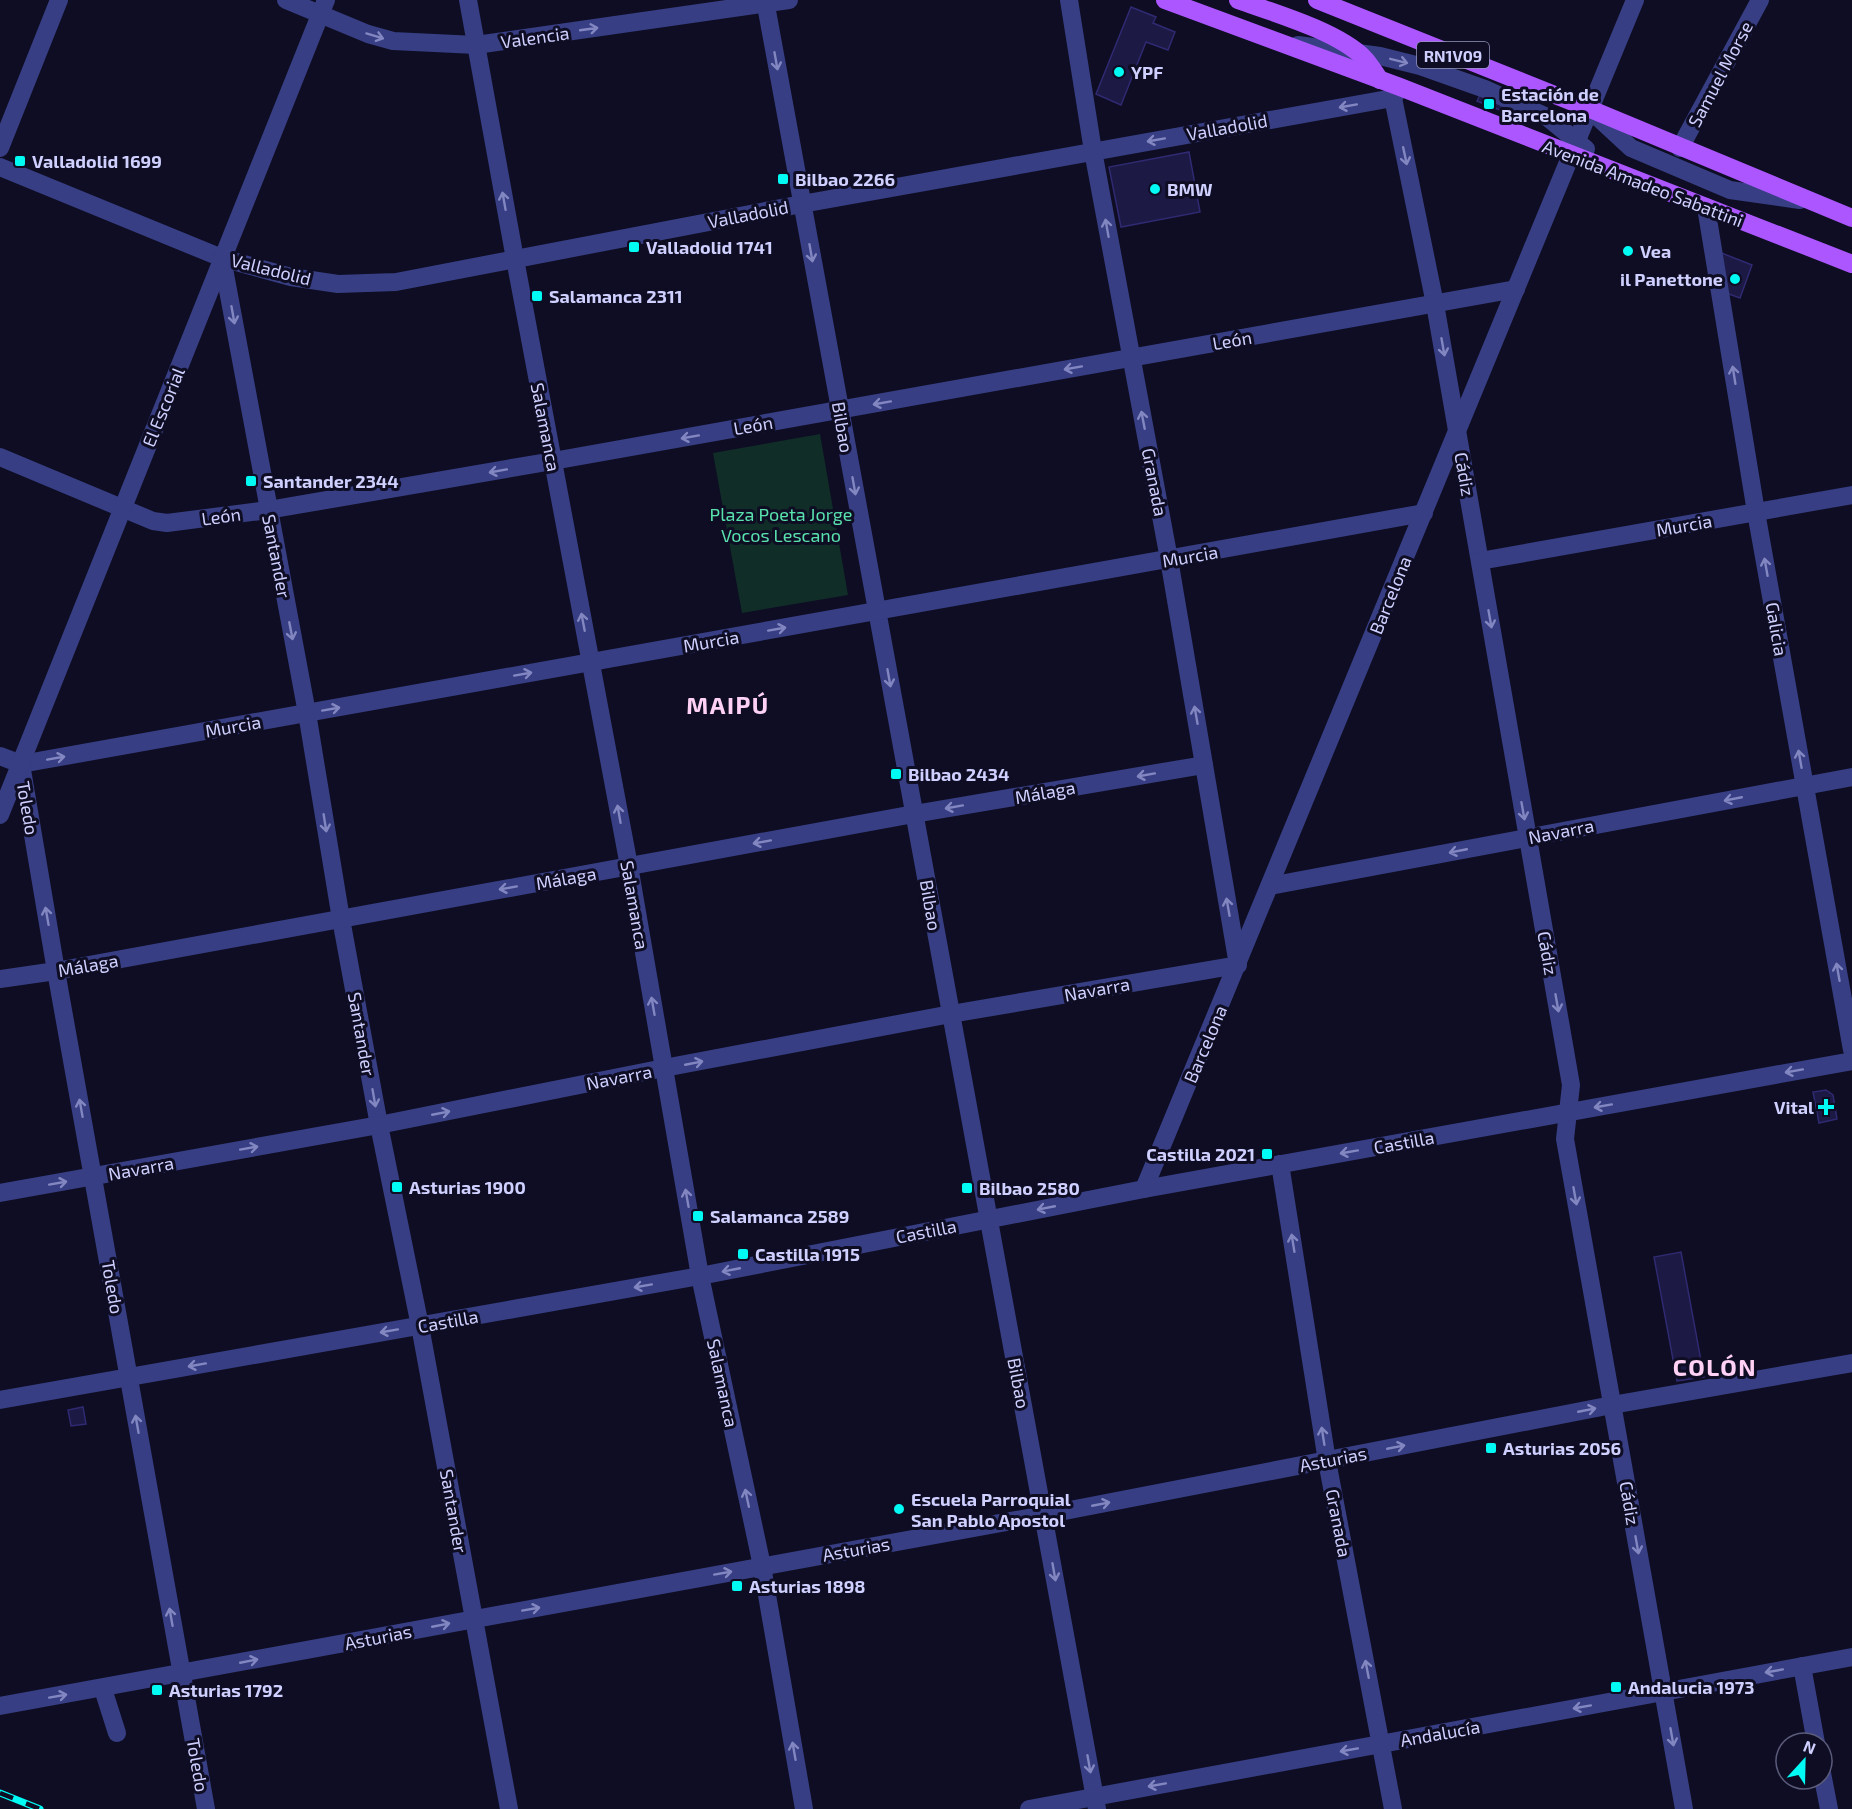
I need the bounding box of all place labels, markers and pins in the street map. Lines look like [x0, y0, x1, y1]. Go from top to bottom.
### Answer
place label: YPF [1131, 61, 1163, 83]
marker: YPF [1112, 65, 1126, 79]
place label: Estación de Barcelona [1501, 83, 1599, 126]
marker: Estación de Barcelona [1482, 97, 1496, 111]
place label: Valladolid 1699 [32, 150, 162, 172]
marker: Valladolid 1699 [13, 154, 27, 168]
place label: Bilbao 2266 [795, 168, 895, 190]
marker: Bilbao 2266 [776, 172, 790, 186]
place label: BMW [1167, 178, 1213, 200]
marker: BMW [1148, 182, 1162, 196]
place label: Valladolid 1741 [646, 236, 773, 258]
marker: Valladolid 1741 [627, 240, 641, 254]
place label: Vea [1640, 240, 1671, 262]
marker: Vea [1621, 244, 1635, 258]
place label: il Panettone [1620, 268, 1723, 290]
marker: il Panettone [1728, 272, 1742, 286]
place label: Salamanca 2311 [549, 285, 682, 307]
marker: Salamanca 2311 [530, 289, 544, 303]
place label: Santander 2344 [263, 470, 399, 492]
marker: Santander 2344 [244, 474, 258, 488]
place label: Bilbao 2434 [908, 763, 1009, 785]
marker: Bilbao 2434 [889, 767, 903, 781]
place label: Vital [1774, 1096, 1814, 1118]
marker: Vital [1819, 1100, 1833, 1114]
place label: Castilla 2021 [1146, 1143, 1255, 1165]
marker: Castilla 2021 [1260, 1147, 1274, 1161]
place label: Asturias 1900 [409, 1176, 526, 1198]
place label: Bilbao 2580 [979, 1177, 1080, 1199]
marker: Asturias 1900 [390, 1180, 404, 1194]
marker: Bilbao 2580 [960, 1181, 974, 1195]
place label: Salamanca 2589 [710, 1205, 849, 1227]
marker: Salamanca 2589 [691, 1209, 705, 1223]
place label: Castilla 1915 [755, 1243, 860, 1265]
marker: Castilla 1915 [736, 1247, 750, 1261]
place label: Asturias 2056 [1503, 1437, 1621, 1459]
marker: Asturias 2056 [1484, 1441, 1498, 1455]
place label: Escuela Parroquial San Pablo Apostol [911, 1488, 1071, 1531]
marker: Escuela Parroquial San Pablo Apostol [892, 1502, 906, 1516]
place label: Asturias 1898 [749, 1575, 866, 1597]
marker: Asturias 1898 [730, 1579, 744, 1593]
place label: Andalucia 1973 [1628, 1676, 1755, 1698]
place label: Asturias 1792 [169, 1679, 283, 1701]
marker: Andalucia 1973 [1609, 1680, 1623, 1694]
marker: Asturias 1792 [150, 1683, 164, 1697]

